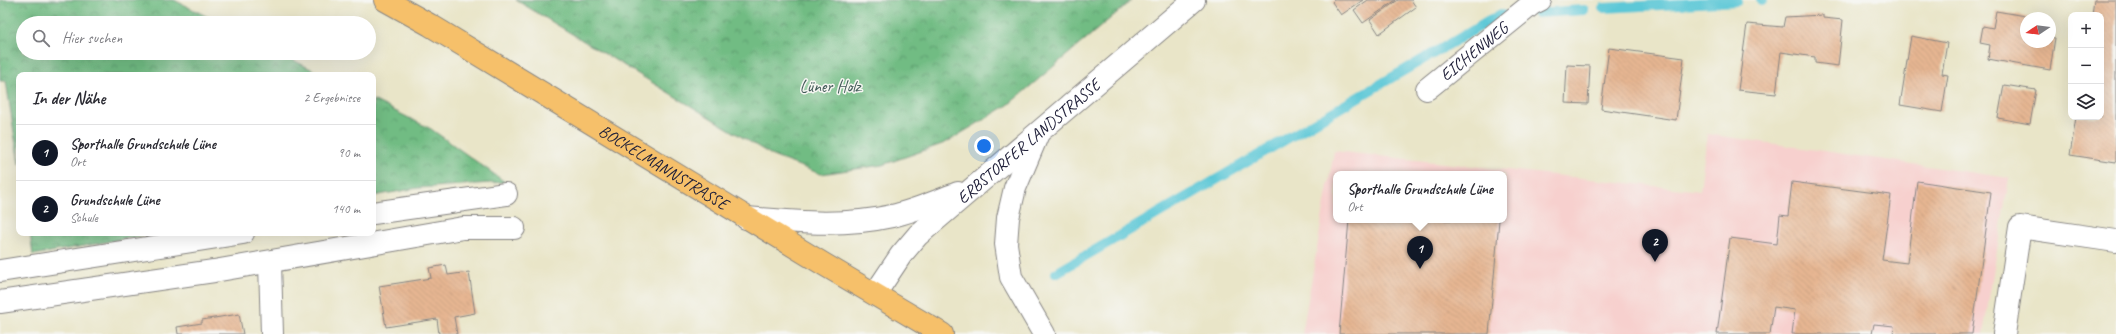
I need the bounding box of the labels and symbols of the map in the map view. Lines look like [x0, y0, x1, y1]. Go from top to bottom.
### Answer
north arrow [2020, 12, 2056, 48]
street label: EICHENWEG [1435, 16, 1513, 85]
street label: ERBSTORFER LANDSTRASSE [952, 72, 1106, 208]
park label: Lüner Holz [800, 76, 862, 97]
street label: BOCKELMANNSTRASSE [595, 120, 735, 216]
your location [974, 136, 994, 156]
pin: 2 [1642, 229, 1668, 262]
pin: 1 [1407, 236, 1433, 269]

